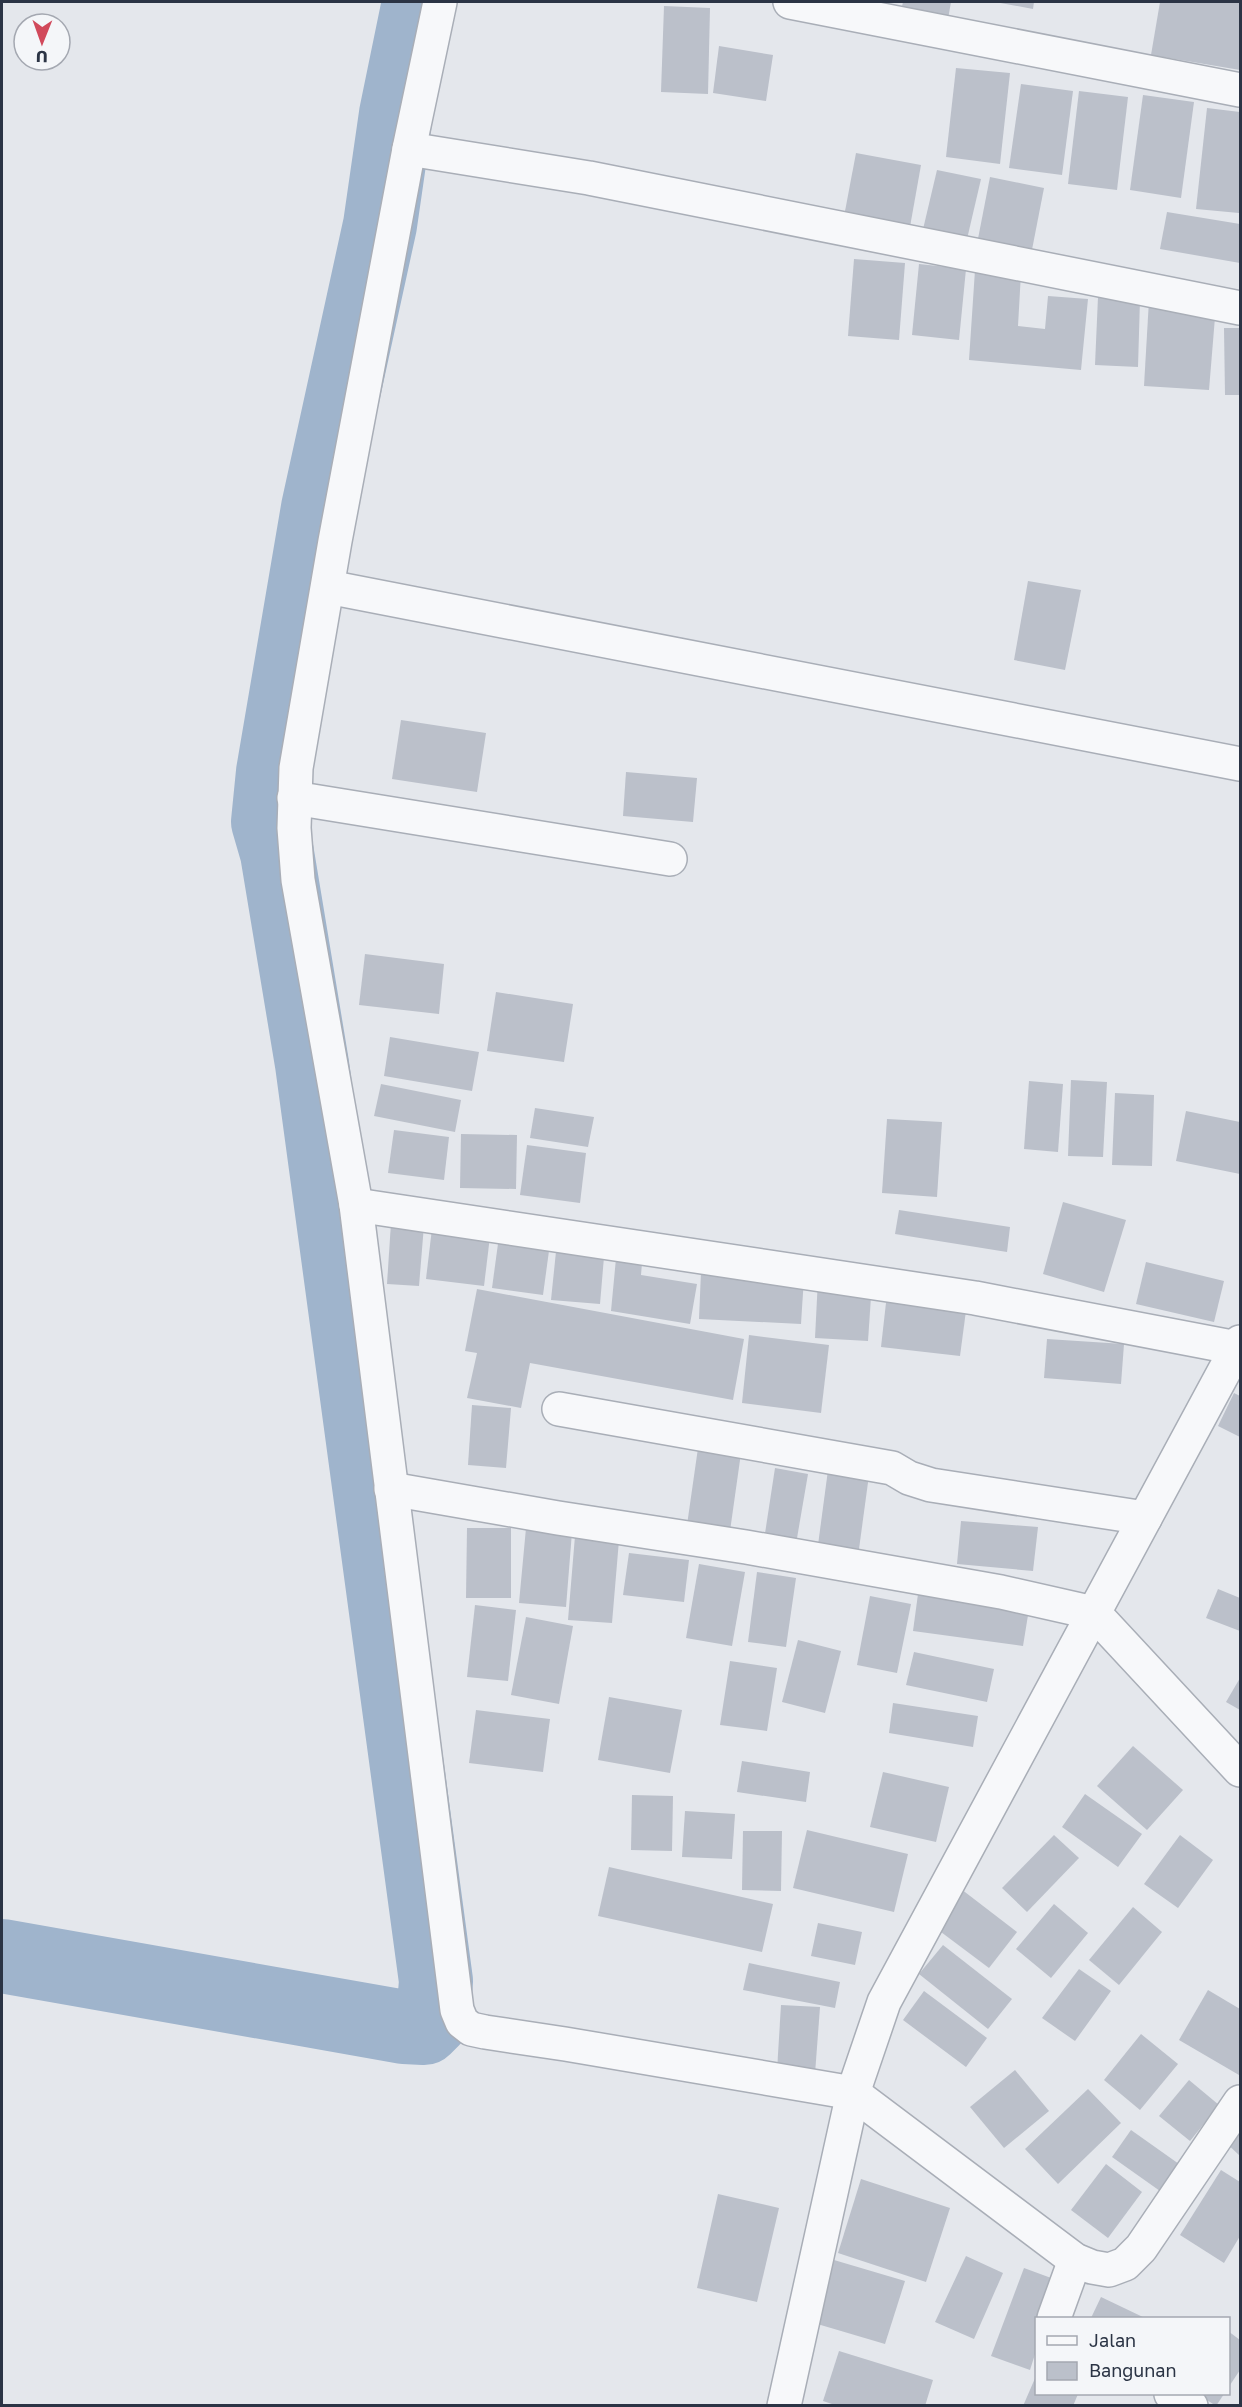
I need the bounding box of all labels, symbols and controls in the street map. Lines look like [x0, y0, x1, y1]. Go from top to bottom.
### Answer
north arrow [12, 12, 72, 72]
text: U [36, 47, 48, 67]
legend [1035, 2317, 1230, 2395]
text: Jalan [1089, 2329, 1136, 2351]
text: Bangunan [1089, 2359, 1177, 2381]

